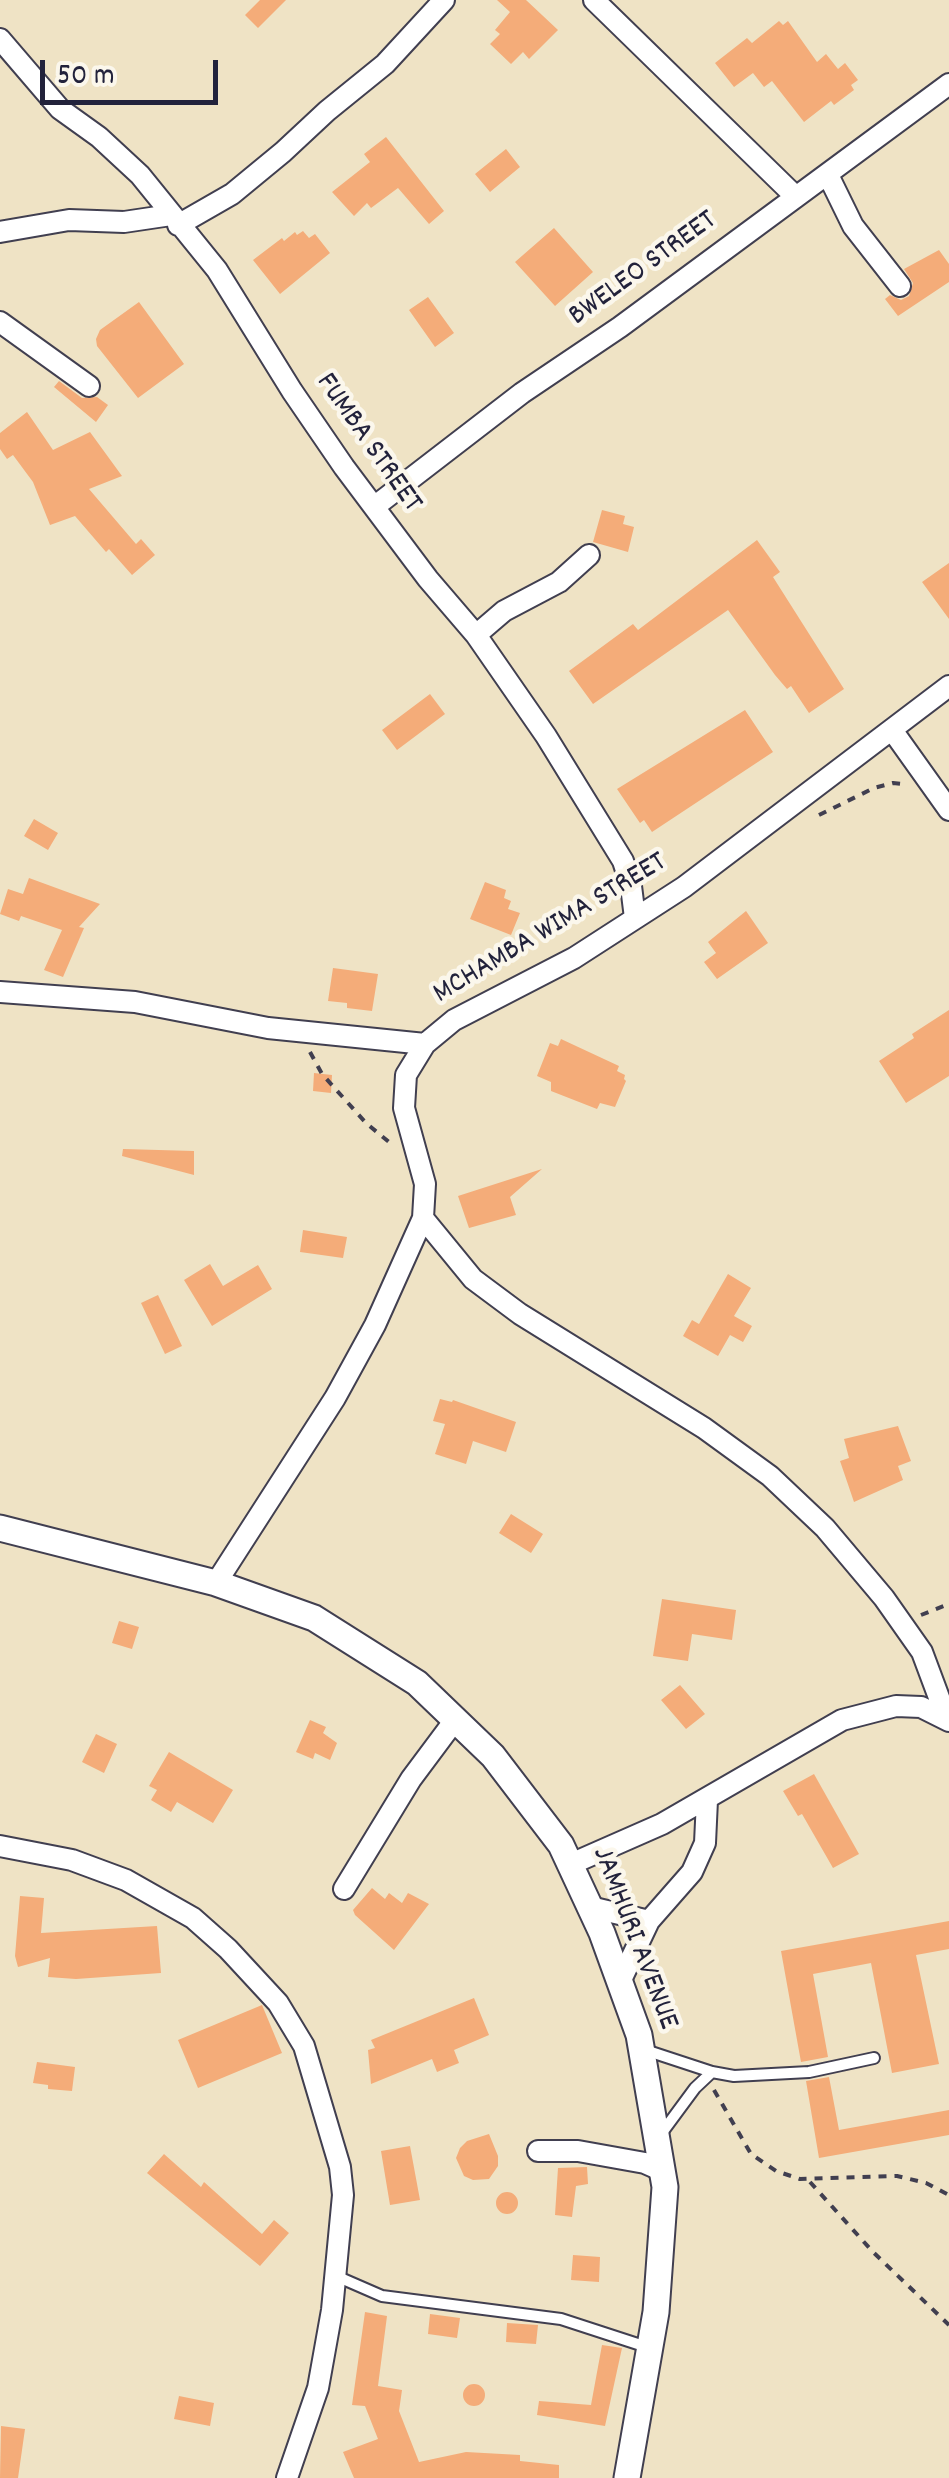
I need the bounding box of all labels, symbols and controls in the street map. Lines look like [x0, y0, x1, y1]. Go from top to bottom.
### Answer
scale bar [45, 40, 222, 102]
text: 50 m [57, 56, 115, 99]
street label: BWELEO STREET [563, 204, 725, 336]
street label: FUMBA STREET [306, 367, 428, 521]
street label: MCHAMBA WIMA STREET [428, 846, 674, 1014]
street label: JAMHURI AVENUE [582, 1843, 684, 2035]

